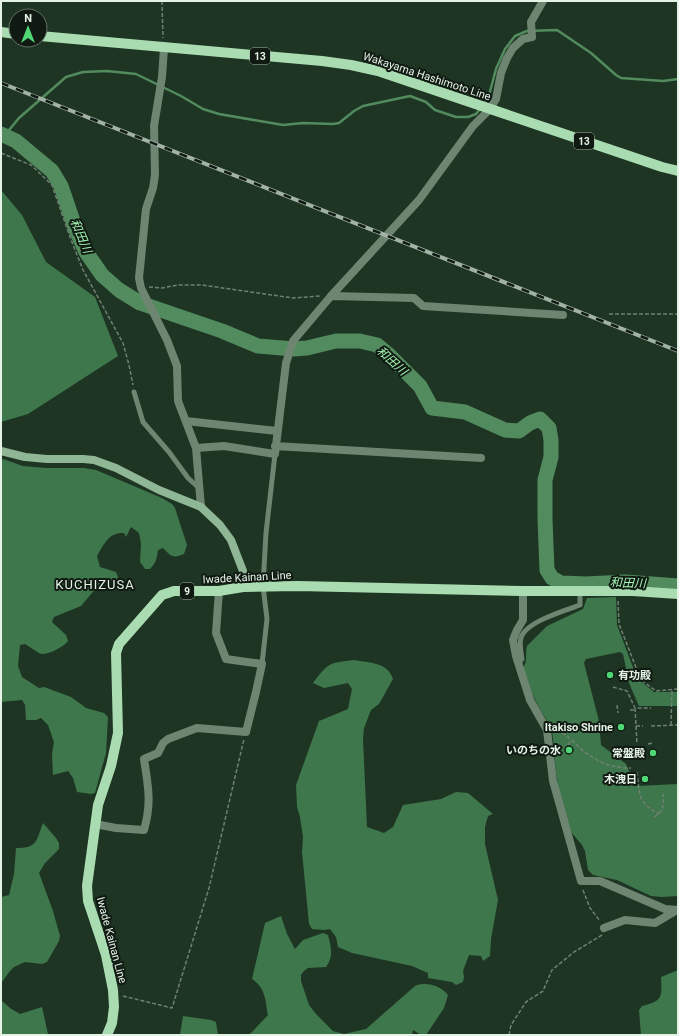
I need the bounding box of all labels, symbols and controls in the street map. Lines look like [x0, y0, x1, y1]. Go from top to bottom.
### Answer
north arrow [8, 8, 48, 48]
text: N [24, 12, 32, 25]
road number: 13 [250, 48, 270, 64]
street label: Wakayama Hashimoto Line [361, 50, 493, 103]
road number: 13 [574, 133, 594, 149]
water label: 和田川 [68, 217, 95, 257]
water label: 和田川 [374, 344, 412, 380]
street label: Iwade Kainan Line [202, 569, 292, 586]
water label: 和田川 [610, 575, 648, 591]
district label: KUCHIZUSA [55, 577, 135, 592]
road number: 9 [180, 583, 194, 599]
place label: 有功殿 [618, 669, 651, 682]
marker: 有功殿 [605, 670, 615, 680]
place label: Itakiso Shrine [545, 721, 613, 734]
marker: Itakiso Shrine [616, 722, 626, 732]
place label: いのちの水 [506, 744, 561, 757]
marker: いのちの水 [564, 745, 574, 755]
place label: 常盤殿 [612, 747, 645, 760]
marker: 常盤殿 [648, 748, 658, 758]
place label: 木洩日 [604, 773, 637, 786]
marker: 木洩日 [640, 774, 650, 784]
street label: Iwade Kainan Line [94, 895, 129, 985]

